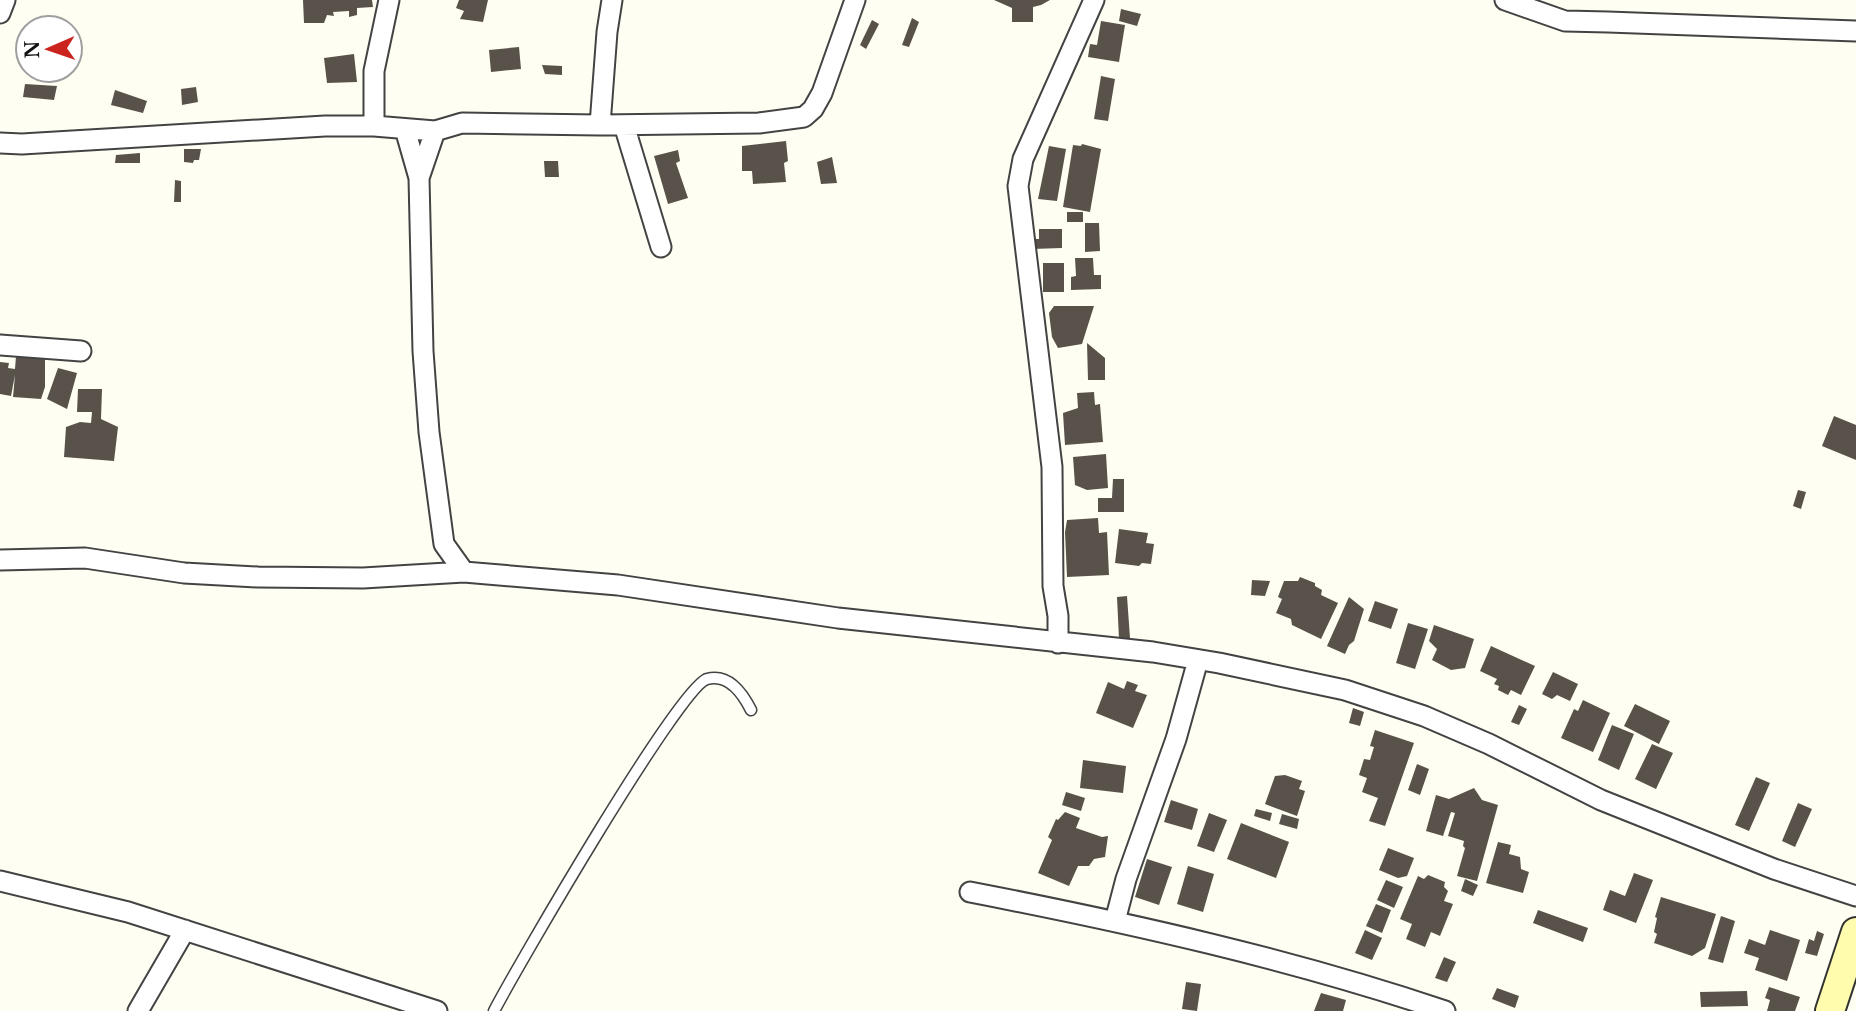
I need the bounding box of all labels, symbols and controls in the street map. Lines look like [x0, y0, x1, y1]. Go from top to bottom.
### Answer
north arrow [14, 14, 84, 84]
text: N [21, 40, 44, 59]

